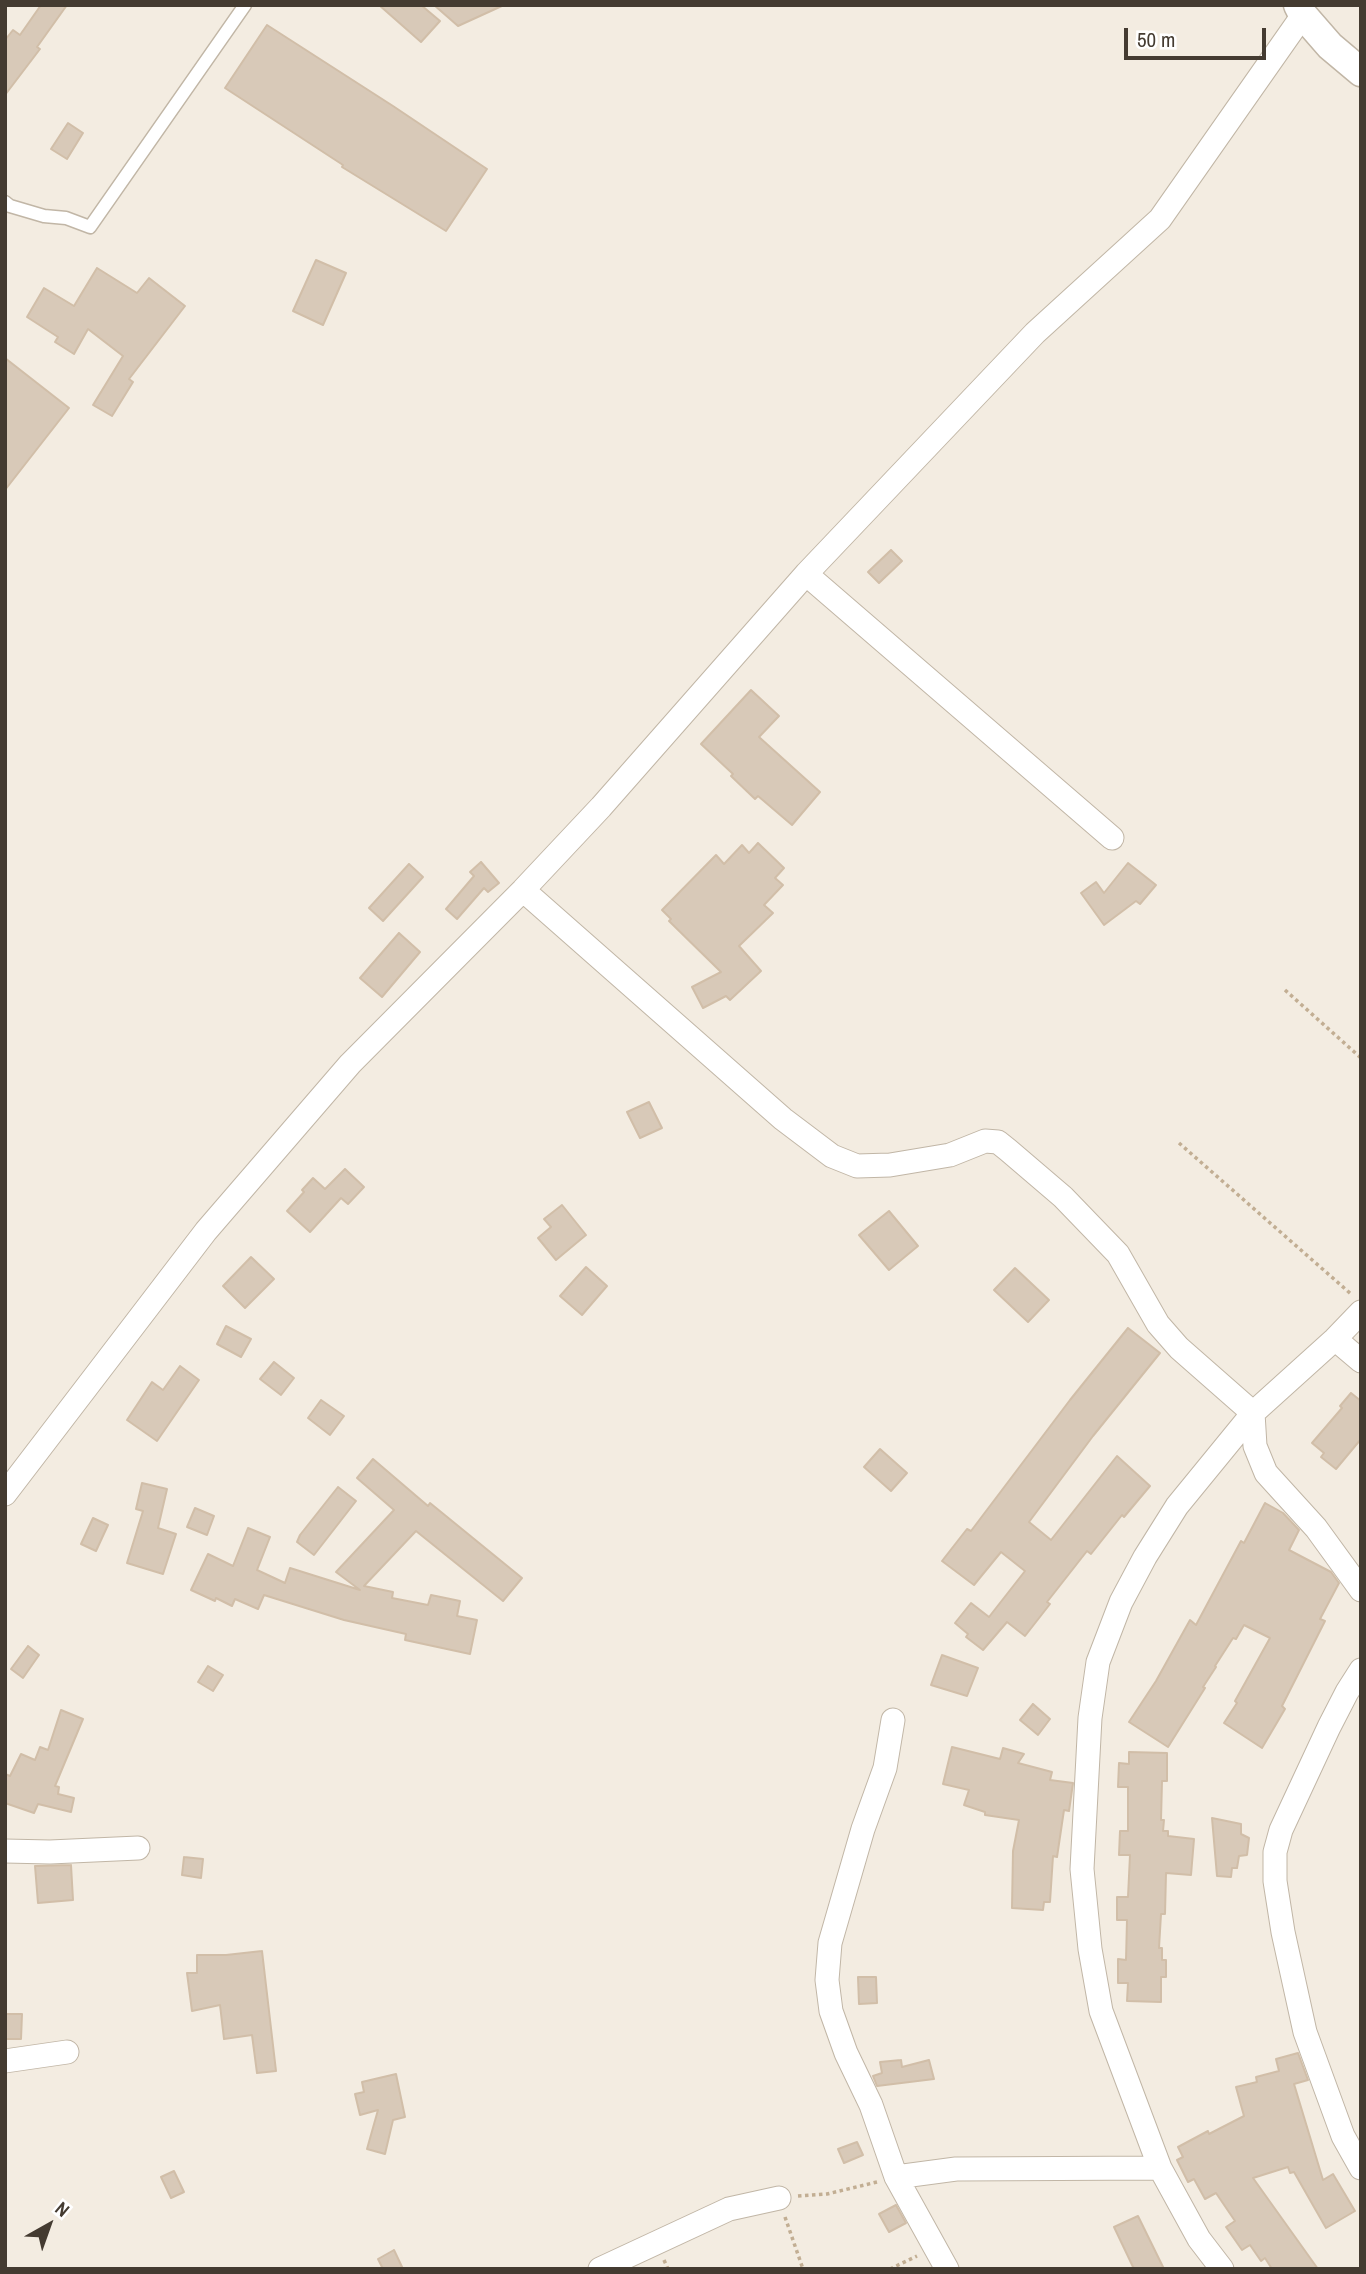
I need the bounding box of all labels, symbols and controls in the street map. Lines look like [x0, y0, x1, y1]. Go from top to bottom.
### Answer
scale bar [1128, 14, 1270, 58]
text: 50 m [1137, 25, 1175, 54]
north arrow [14, 2190, 84, 2260]
text: N [50, 2195, 75, 2222]

